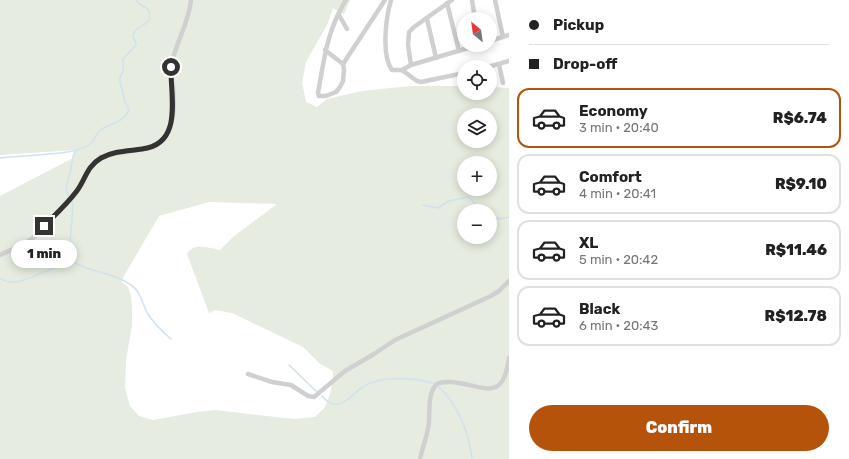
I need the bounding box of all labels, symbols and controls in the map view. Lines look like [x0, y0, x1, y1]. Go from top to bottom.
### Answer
north arrow [457, 12, 497, 52]
map controls [457, 12, 497, 244]
text: Pickup [553, 16, 604, 34]
text: Drop-off [553, 55, 617, 73]
route start [162, 58, 180, 76]
button: locate [457, 60, 497, 100]
icon: car [531, 100, 567, 136]
text: Economy [579, 102, 648, 120]
button: layers [457, 108, 497, 148]
text: R$6.74 [773, 109, 827, 127]
text: 3 min · 20:40 [579, 120, 659, 135]
button: + [457, 156, 497, 196]
icon: car [531, 166, 567, 202]
text: Comfort [579, 168, 642, 186]
text: R$9.10 [775, 175, 827, 193]
text: 4 min · 20:41 [579, 186, 656, 201]
button: − [457, 204, 497, 244]
route end [35, 217, 53, 235]
icon: car [531, 232, 567, 268]
text: XL [579, 234, 598, 252]
callout: 1 min [11, 240, 77, 268]
text: R$11.46 [765, 241, 827, 259]
text: 1 min [27, 246, 61, 261]
text: 5 min · 20:42 [579, 252, 658, 267]
icon: car [531, 298, 567, 334]
text: Black [579, 300, 620, 318]
text: R$12.78 [765, 307, 827, 325]
text: 6 min · 20:43 [579, 318, 658, 333]
button: Confirm [529, 405, 829, 451]

